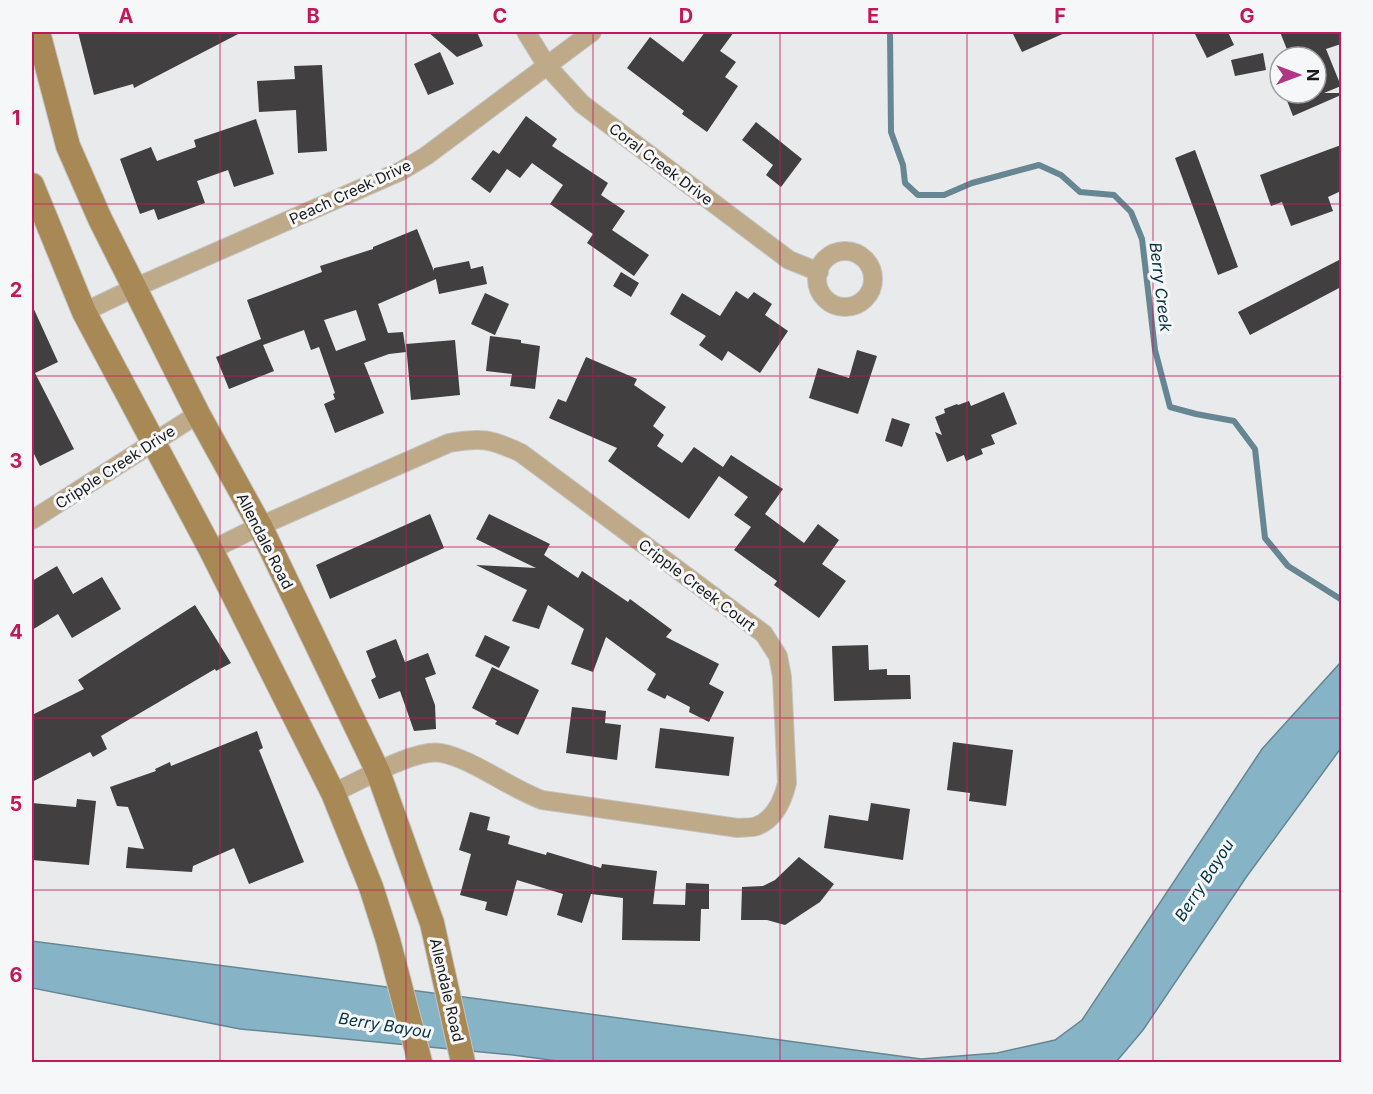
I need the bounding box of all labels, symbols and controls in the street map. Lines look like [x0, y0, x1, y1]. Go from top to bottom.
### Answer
text: A [119, 4, 134, 28]
text: B [306, 4, 320, 28]
text: C [493, 4, 507, 28]
text: D [679, 4, 693, 28]
text: E [867, 4, 879, 28]
text: F [1054, 4, 1066, 28]
text: G [1239, 4, 1255, 28]
north arrow [1268, 45, 1328, 105]
text: N [1303, 69, 1323, 81]
text: 1 [12, 106, 20, 130]
street label: Coral Creek Drive [605, 119, 717, 209]
street label: Peach Creek Drive [286, 155, 414, 229]
water label: Berry Creek [1146, 241, 1176, 333]
text: 2 [10, 278, 22, 302]
street label: Cripple Creek Drive [52, 421, 178, 513]
text: 3 [10, 449, 22, 473]
street label: Allendale Road [233, 490, 297, 592]
street label: Cripple Creek Court [635, 535, 759, 635]
text: 4 [9, 620, 23, 644]
text: 5 [10, 792, 22, 816]
water label: Berry Bayou [1170, 835, 1238, 925]
street label: Allendale Road [426, 936, 468, 1044]
text: 6 [10, 963, 23, 987]
water label: Berry Bayou [337, 1008, 433, 1042]

